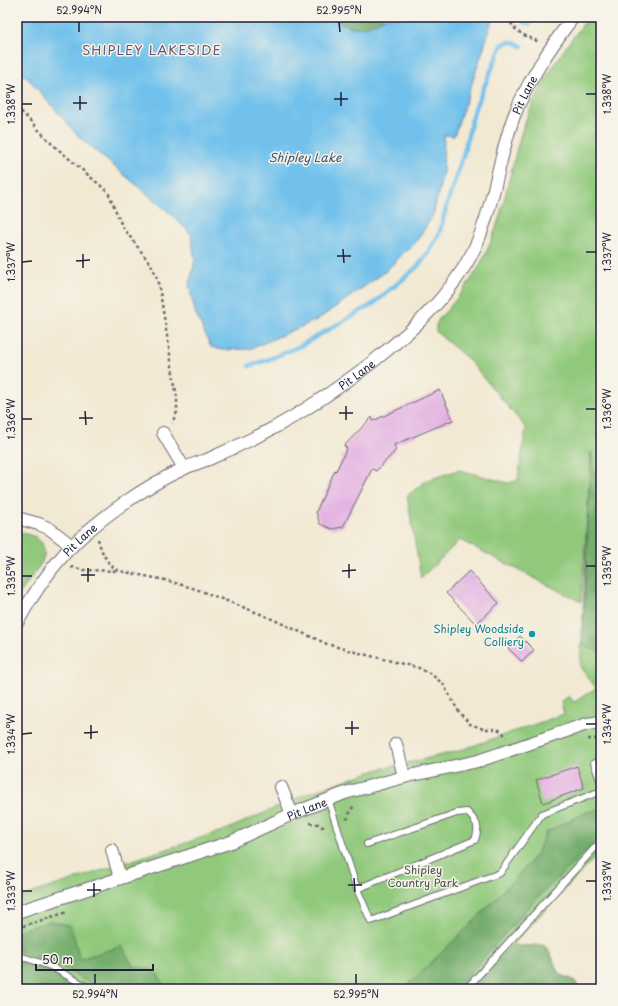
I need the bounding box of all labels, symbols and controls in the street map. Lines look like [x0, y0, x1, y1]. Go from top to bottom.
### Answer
text: 52.994°N [56, 2, 102, 17]
text: 52.995°N [316, 2, 362, 17]
district label: SHIPLEY LAKESIDE [82, 40, 222, 59]
street label: Pit Lane [507, 72, 541, 117]
text: 1.338°W [599, 73, 614, 114]
text: 1.338°W [3, 83, 18, 124]
water label: Shipley Lake [269, 148, 342, 166]
text: 1.337°W [599, 231, 614, 272]
text: 1.337°W [3, 241, 18, 282]
street label: Pit Lane [334, 355, 378, 393]
text: 1.336°W [599, 388, 614, 429]
text: 1.336°W [3, 398, 18, 439]
street label: Pit Lane [58, 519, 100, 560]
text: 1.335°W [599, 545, 614, 586]
text: 1.335°W [3, 555, 18, 596]
place label: Shipley Woodside Colliery [433, 620, 524, 650]
marker: Shipley Woodside Colliery [527, 629, 537, 639]
text: 1.334°W [599, 703, 614, 744]
text: 1.334°W [3, 713, 18, 754]
street label: Pit Lane [284, 793, 329, 824]
text: 1.333°W [599, 860, 614, 901]
park label: Shipley Country Park [387, 861, 459, 891]
text: 1.333°W [3, 870, 18, 911]
scale bar [36, 946, 153, 972]
text: 50 m [42, 950, 73, 968]
text: 52.994°N [72, 986, 118, 1001]
text: 52.995°N [333, 986, 379, 1001]

